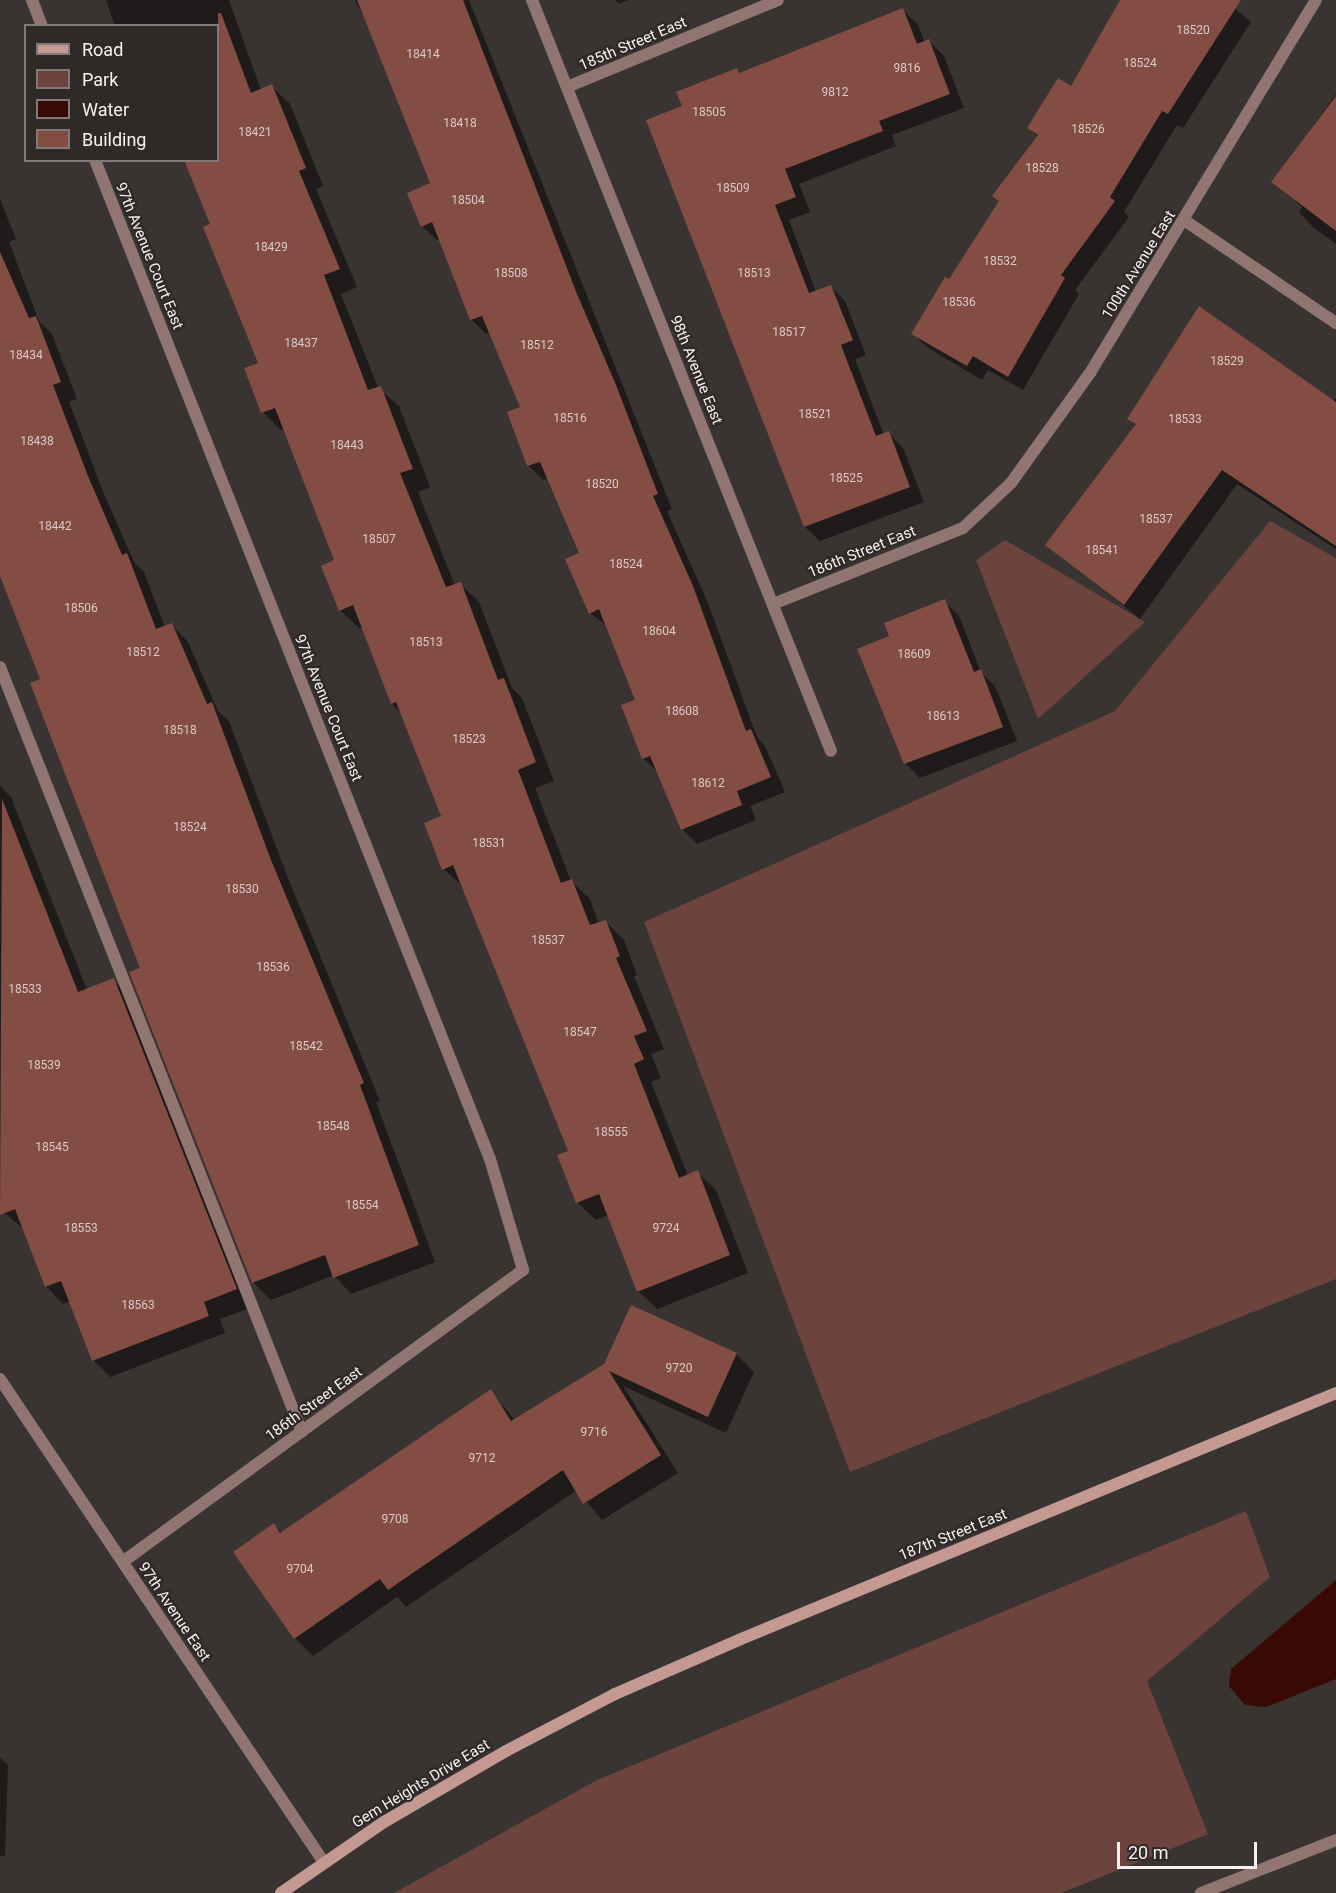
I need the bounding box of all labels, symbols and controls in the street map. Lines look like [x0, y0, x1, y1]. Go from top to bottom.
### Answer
street label: 185th Street East [577, 13, 689, 75]
legend [24, 24, 219, 162]
house number: 18520 [1176, 24, 1210, 38]
text: Road [82, 39, 123, 60]
house number: 18414 [406, 48, 440, 62]
house number: 18524 [1123, 57, 1157, 71]
house number: 9816 [894, 62, 920, 76]
text: Park [82, 69, 118, 90]
house number: 9812 [822, 86, 848, 100]
text: Water [82, 99, 129, 120]
house number: 18505 [692, 106, 726, 120]
house number: 18418 [443, 117, 477, 131]
house number: 18526 [1071, 123, 1105, 137]
house number: 18421 [238, 126, 272, 140]
text: Building [82, 129, 146, 150]
house number: 18528 [1025, 162, 1059, 176]
street label: 97th Avenue Court East [111, 180, 187, 332]
house number: 18509 [716, 182, 750, 196]
house number: 18504 [451, 194, 485, 208]
street label: 100th Avenue East [1098, 208, 1180, 322]
house number: 18429 [254, 241, 288, 255]
house number: 18532 [983, 255, 1017, 269]
house number: 18508 [494, 267, 528, 281]
house number: 18513 [737, 267, 771, 281]
house number: 18536 [942, 296, 976, 310]
street label: 98th Avenue East [666, 313, 726, 427]
house number: 18517 [772, 326, 806, 340]
house number: 18437 [284, 337, 318, 351]
house number: 18512 [520, 339, 554, 353]
house number: 18434 [9, 349, 43, 363]
house number: 18529 [1210, 355, 1244, 369]
house number: 18521 [798, 408, 832, 422]
house number: 18516 [553, 412, 587, 426]
house number: 18533 [1168, 413, 1202, 427]
house number: 18438 [20, 435, 54, 449]
house number: 18443 [330, 439, 364, 453]
house number: 18525 [829, 472, 863, 486]
house number: 18520 [585, 478, 619, 492]
house number: 18537 [1139, 513, 1173, 527]
house number: 18442 [38, 520, 72, 534]
street label: 186th Street East [805, 522, 919, 582]
house number: 18507 [362, 533, 396, 547]
house number: 18541 [1085, 544, 1119, 558]
house number: 18524 [609, 558, 643, 572]
house number: 18506 [64, 602, 98, 616]
house number: 18604 [642, 625, 676, 639]
street label: 97th Avenue Court East [290, 632, 366, 784]
house number: 18513 [409, 636, 443, 650]
house number: 18512 [126, 646, 160, 660]
house number: 18609 [897, 648, 931, 662]
house number: 18608 [665, 705, 699, 719]
house number: 18613 [926, 710, 960, 724]
house number: 18518 [163, 724, 197, 738]
house number: 18523 [452, 733, 486, 747]
house number: 18612 [691, 777, 725, 791]
house number: 18524 [173, 821, 207, 835]
house number: 18531 [472, 837, 506, 851]
house number: 18530 [225, 883, 259, 897]
house number: 18537 [531, 934, 565, 948]
house number: 18536 [256, 961, 290, 975]
house number: 18533 [8, 983, 42, 997]
house number: 18547 [563, 1026, 597, 1040]
house number: 18542 [289, 1040, 323, 1054]
house number: 18539 [27, 1059, 61, 1073]
house number: 18548 [316, 1120, 350, 1134]
house number: 18555 [594, 1126, 628, 1140]
house number: 18545 [35, 1141, 69, 1155]
house number: 18554 [345, 1199, 379, 1213]
house number: 18553 [64, 1222, 98, 1236]
house number: 9724 [653, 1222, 679, 1236]
house number: 18563 [121, 1299, 155, 1313]
house number: 9720 [666, 1362, 692, 1376]
street label: 186th Street East [262, 1363, 366, 1445]
house number: 9716 [581, 1426, 607, 1440]
house number: 9712 [469, 1452, 495, 1466]
street label: 187th Street East [896, 1505, 1010, 1565]
house number: 9708 [382, 1513, 408, 1527]
street label: 97th Avenue East [134, 1559, 214, 1665]
house number: 9704 [287, 1563, 313, 1577]
street label: Gem Heights Drive East [349, 1736, 493, 1832]
scale bar [1120, 1830, 1260, 1868]
text: 20 m [1128, 1842, 1168, 1863]

